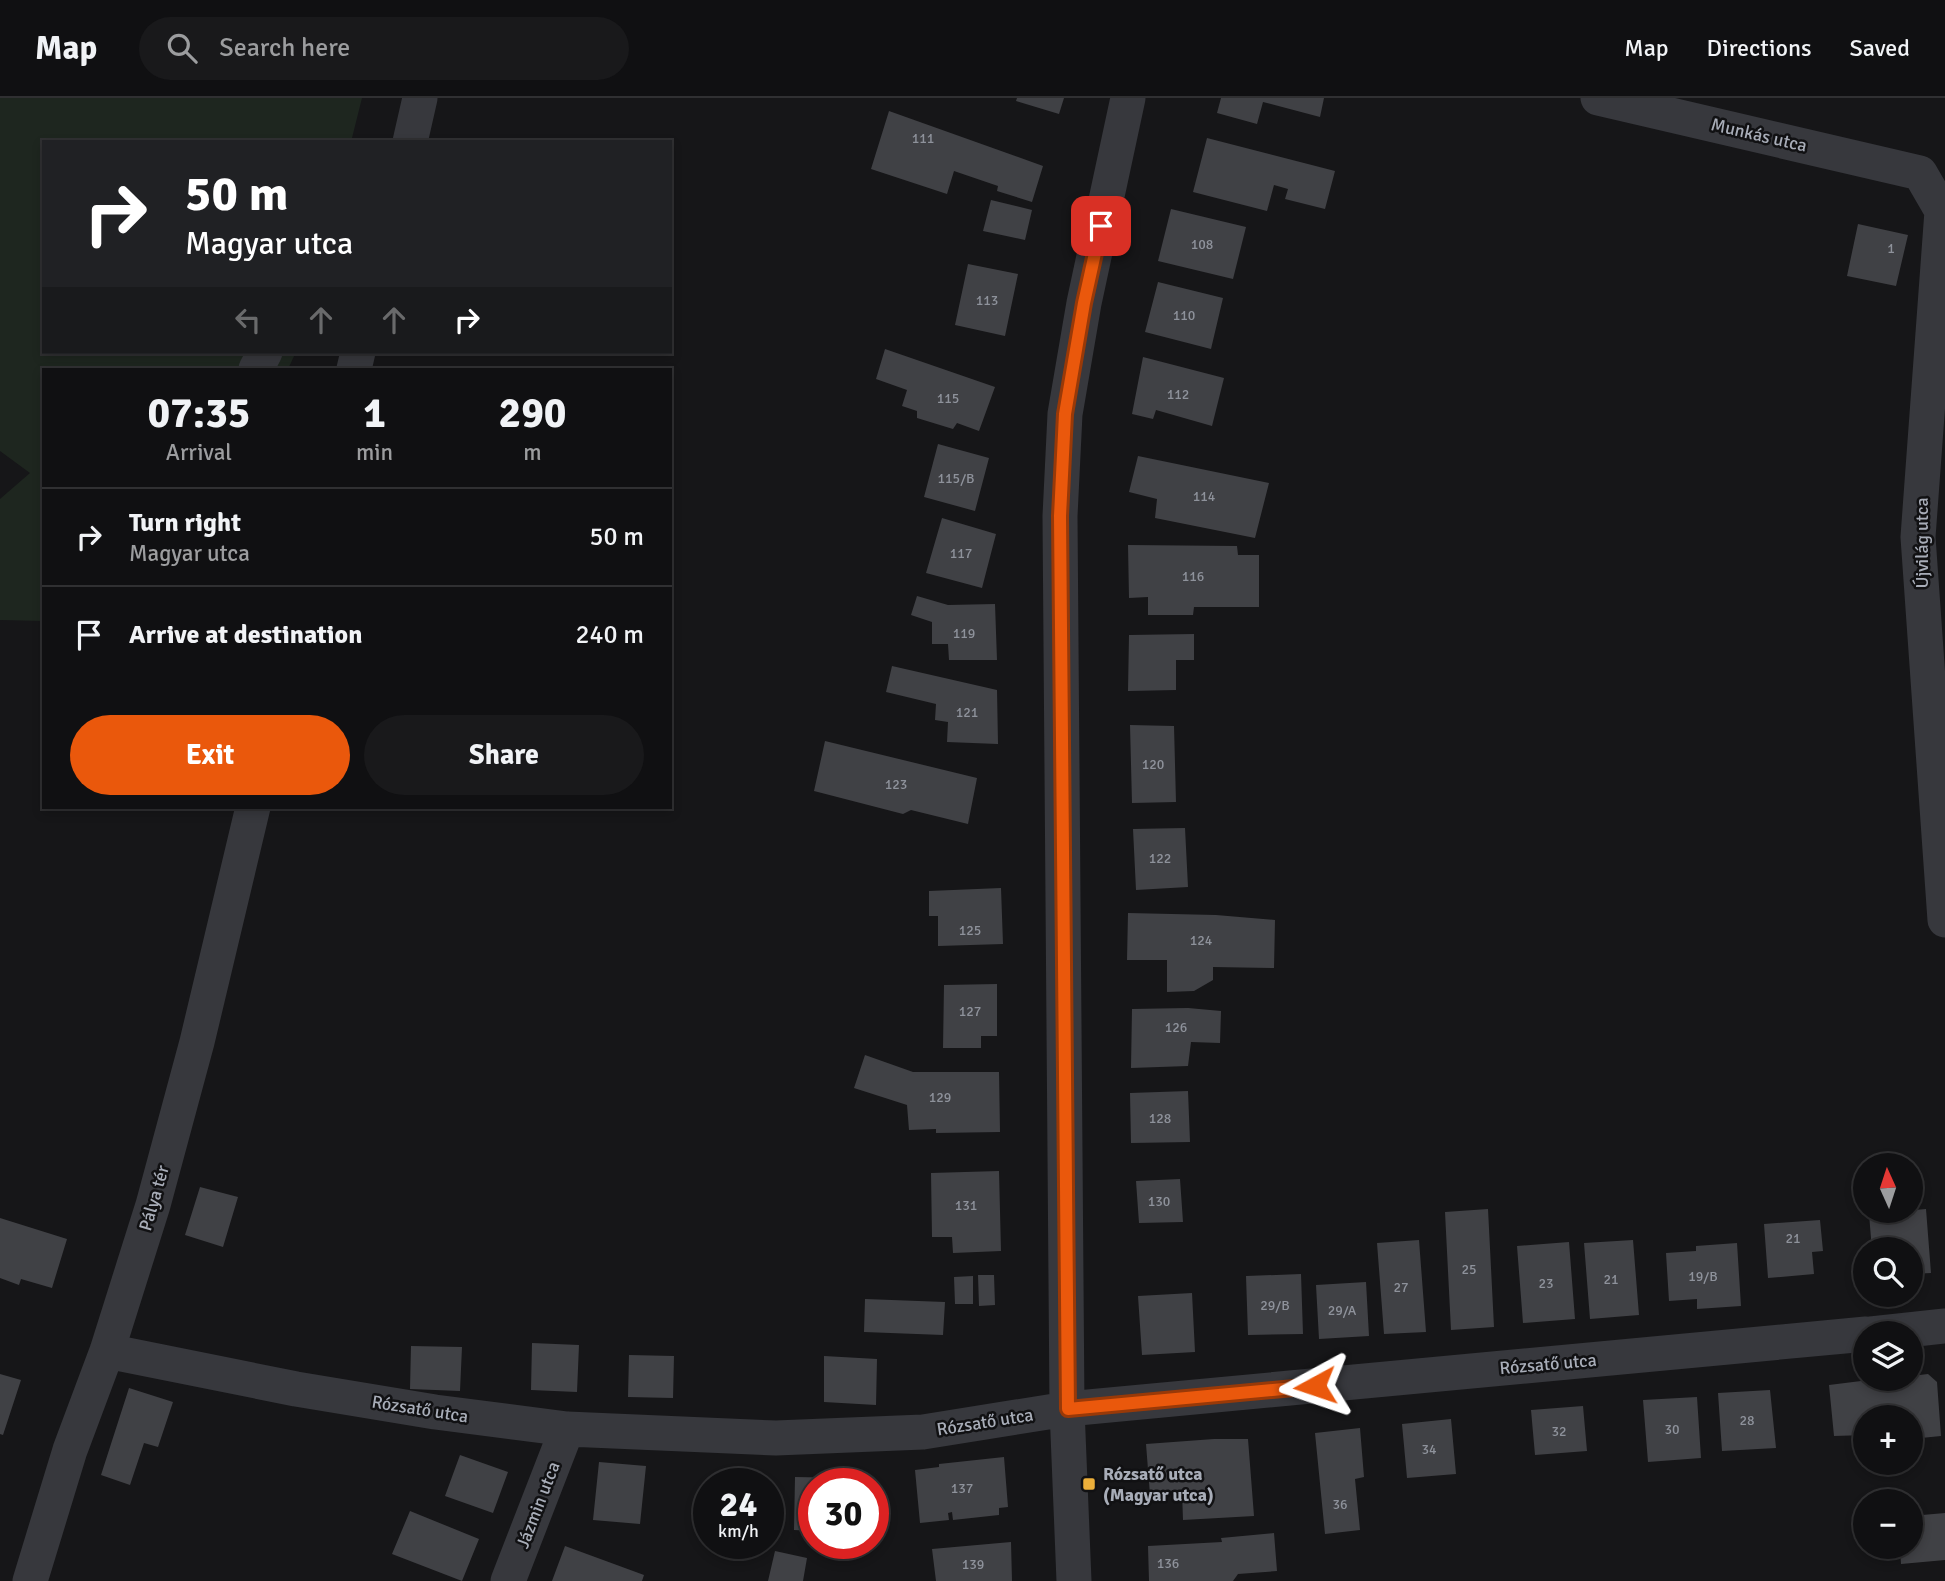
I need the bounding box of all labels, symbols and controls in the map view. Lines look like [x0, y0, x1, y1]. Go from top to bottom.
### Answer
search box [139, 17, 629, 80]
text: Map [35, 28, 97, 69]
icon: search [163, 29, 201, 67]
text: Search here [219, 32, 350, 64]
text: Map [1624, 33, 1669, 63]
text: Directions [1707, 33, 1812, 63]
text: Saved [1850, 33, 1910, 63]
street label: Munkás utca [1709, 113, 1809, 157]
house number: 111 [912, 130, 934, 147]
text: 50 m [185, 164, 288, 224]
icon: right [70, 168, 161, 259]
pin [1071, 196, 1131, 256]
icon: arrive [1082, 207, 1120, 245]
text: Magyar utca [185, 224, 353, 263]
house number: 108 [1191, 236, 1213, 253]
house number: 1 [1887, 240, 1895, 257]
house number: 113 [976, 292, 998, 309]
icon: left [229, 301, 267, 339]
icon: ahead [302, 301, 340, 339]
icon: ahead [375, 301, 413, 339]
icon: right [448, 301, 486, 339]
house number: 110 [1173, 307, 1195, 324]
house number: 112 [1167, 386, 1189, 403]
text: 07:35 [147, 388, 251, 439]
text: 1 [363, 388, 386, 439]
text: 290 [498, 388, 567, 439]
house number: 115 [937, 390, 959, 407]
text: Arrival [166, 438, 232, 467]
text: min [356, 438, 393, 467]
text: m [523, 438, 542, 467]
house number: 115/B [937, 470, 975, 487]
house number: 114 [1193, 488, 1216, 505]
street label: Újvilág utca [1911, 497, 1933, 589]
text: Turn right [129, 507, 241, 539]
icon: right [70, 518, 108, 556]
text: 50 m [589, 521, 644, 553]
text: Magyar utca [129, 539, 250, 568]
house number: 117 [950, 545, 972, 562]
house number: 116 [1182, 568, 1204, 585]
icon: arrive [70, 616, 108, 654]
text: Arrive at destination [129, 619, 362, 651]
text: 240 m [575, 619, 644, 651]
house number: 119 [953, 625, 975, 642]
house number: 121 [956, 704, 978, 721]
button: Exit [70, 715, 350, 795]
button: Share [364, 715, 644, 795]
house number: 120 [1142, 756, 1164, 773]
house number: 123 [885, 776, 907, 793]
house number: 122 [1149, 850, 1171, 867]
house number: 125 [959, 922, 981, 939]
house number: 124 [1190, 932, 1213, 949]
house number: 127 [959, 1003, 981, 1020]
house number: 126 [1165, 1019, 1187, 1036]
house number: 129 [929, 1089, 951, 1106]
house number: 128 [1149, 1110, 1171, 1127]
north arrow [1853, 1153, 1923, 1223]
map controls [1853, 1153, 1923, 1559]
street label: Pálya tér [134, 1162, 174, 1233]
house number: 130 [1148, 1193, 1170, 1210]
house number: 131 [955, 1197, 977, 1214]
house number: 21 [1785, 1230, 1801, 1247]
button: search [1853, 1237, 1923, 1307]
house number: 25 [1461, 1261, 1477, 1278]
house number: 19/B [1688, 1268, 1718, 1285]
house number: 21 [1603, 1271, 1619, 1288]
house number: 23 [1538, 1275, 1554, 1292]
house number: 27 [1393, 1279, 1409, 1296]
house number: 29/B [1260, 1297, 1290, 1314]
house number: 29/A [1328, 1302, 1357, 1319]
button: layers [1853, 1321, 1923, 1391]
position arrow [1278, 1349, 1352, 1423]
street label: Rózsatő utca [1498, 1349, 1598, 1379]
street label: Rózsatő utca [370, 1391, 470, 1427]
street label: Rózsatő utca [935, 1404, 1035, 1440]
button: + [1853, 1405, 1923, 1475]
house number: 28 [1739, 1412, 1755, 1429]
house number: 30 [1664, 1421, 1680, 1438]
house number: 32 [1551, 1423, 1567, 1440]
house number: 34 [1421, 1441, 1437, 1458]
street label: Jázmin utca [511, 1458, 565, 1552]
place label: Rózsatő utca (Magyar utca) [1103, 1463, 1214, 1506]
speed limit sign: 30 [798, 1468, 889, 1559]
marker: Rózsatő utca (Magyar utca) [1081, 1476, 1097, 1492]
house number: 137 [951, 1480, 973, 1497]
text: 24 [720, 1483, 757, 1526]
button: − [1853, 1489, 1923, 1559]
house number: 36 [1332, 1496, 1348, 1513]
text: km/h [718, 1520, 759, 1542]
house number: 136 [1157, 1555, 1179, 1572]
house number: 139 [962, 1556, 984, 1573]

